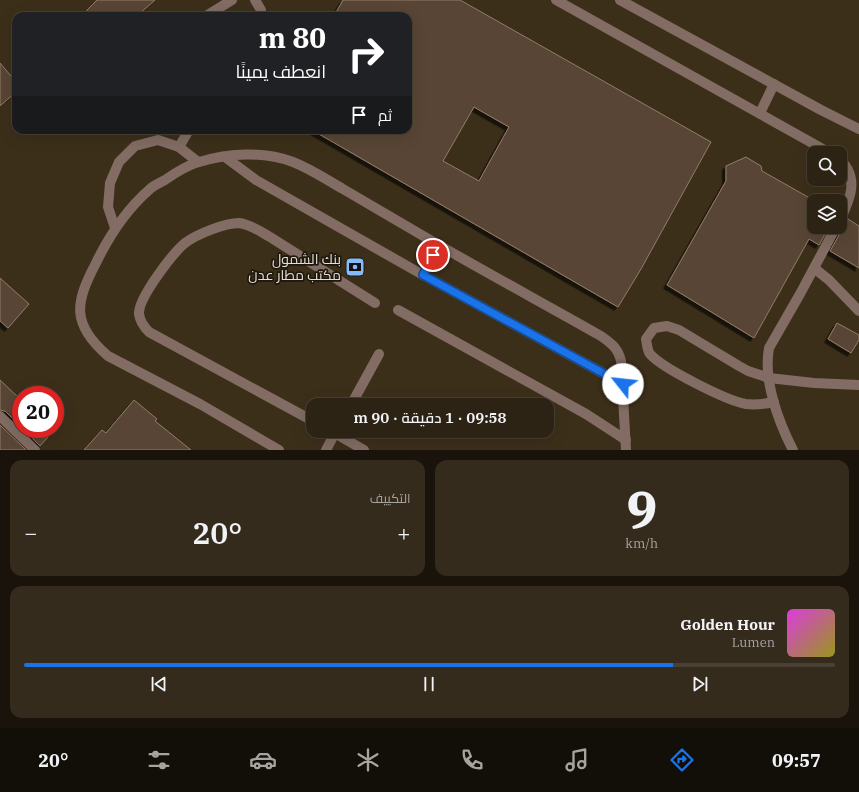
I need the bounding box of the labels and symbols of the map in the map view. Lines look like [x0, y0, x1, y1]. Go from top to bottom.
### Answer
pin [416, 238, 450, 272]
place label: بنك الشمول مكتب مطار عدن [248, 250, 341, 284]
bank icon: بنك الشمول مكتب مطار عدن [344, 256, 366, 278]
position arrow [602, 363, 644, 405]
speed limit sign: 20 [12, 386, 64, 438]

